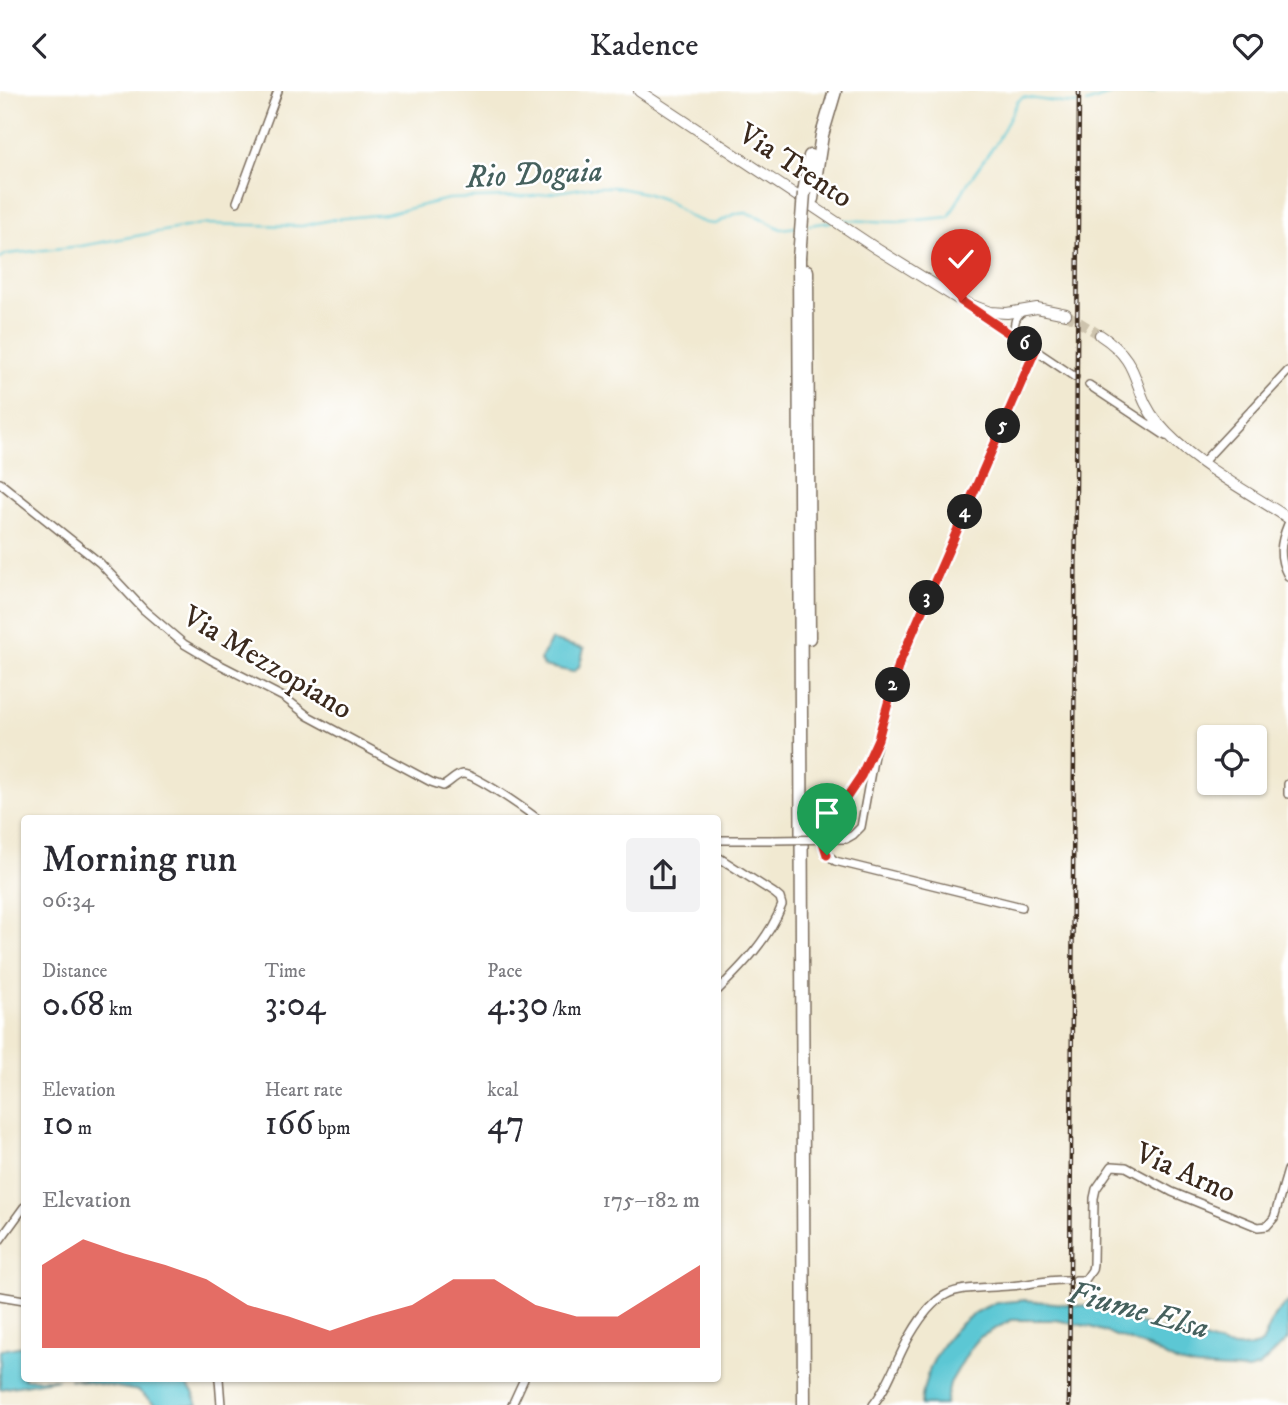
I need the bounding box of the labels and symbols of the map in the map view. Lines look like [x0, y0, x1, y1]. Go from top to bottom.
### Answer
street label: Via Trento [730, 115, 859, 217]
water label: Rio Dogaia [464, 151, 604, 199]
pin [931, 229, 991, 301]
pin: 6 [1007, 327, 1042, 361]
pin: 5 [986, 409, 1020, 443]
pin: 4 [948, 495, 982, 529]
pin: 3 [909, 581, 944, 615]
street label: Via Mezzopiano [175, 598, 359, 728]
pin: 2 [876, 667, 910, 703]
pin [797, 783, 857, 855]
street label: Via Arno [1128, 1134, 1241, 1212]
water label: Fiume Elsa [1064, 1273, 1213, 1349]

